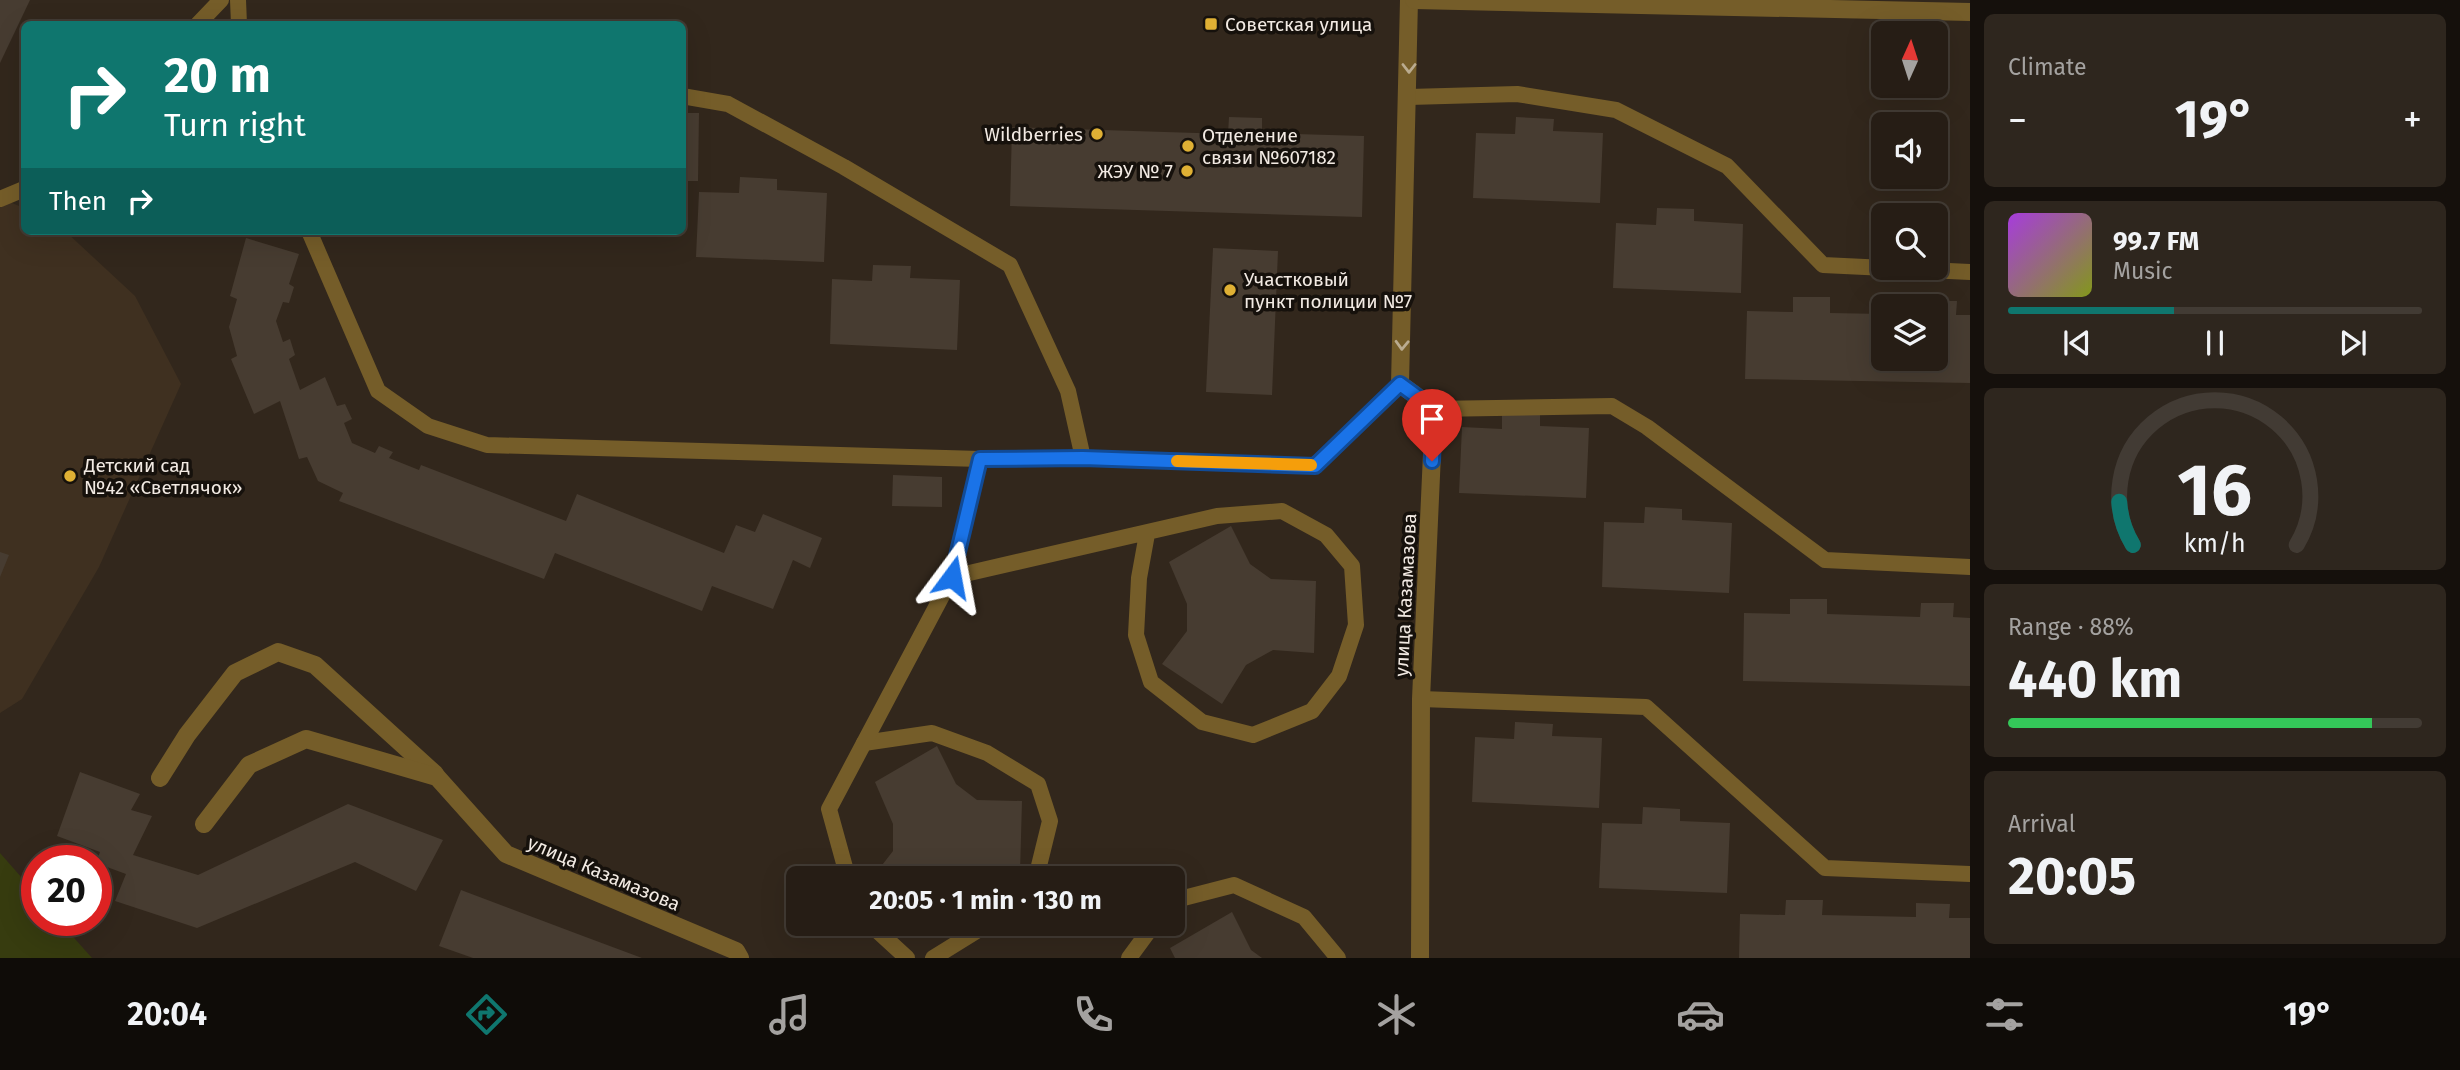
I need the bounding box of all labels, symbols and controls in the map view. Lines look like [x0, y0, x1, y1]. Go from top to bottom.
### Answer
place label: Советская улица [1225, 13, 1372, 36]
marker: Советская улица [1203, 16, 1219, 32]
north arrow [1871, 21, 1948, 98]
map controls [1871, 21, 1948, 371]
text: 20 m [164, 46, 271, 105]
icon: right [49, 49, 140, 140]
text: Climate [2008, 53, 2087, 81]
one-way arrow [1401, 63, 1417, 74]
text: 19° [2175, 88, 2255, 151]
text: − [2008, 97, 2027, 143]
text: + [2403, 97, 2422, 143]
text: Turn right [164, 106, 306, 144]
button: sound [1871, 112, 1948, 189]
place label: Wildberries [984, 123, 1083, 146]
place label: Отделение связи №607182 [1202, 124, 1336, 169]
marker: Wildberries [1089, 126, 1105, 142]
marker: Отделение связи №607182 [1180, 138, 1196, 154]
place label: ЖЭУ № 7 [1097, 160, 1173, 183]
marker: ЖЭУ № 7 [1179, 163, 1195, 179]
icon: right [121, 182, 159, 220]
text: Then [49, 186, 107, 217]
button: search [1871, 203, 1948, 280]
text: 99.7 FM [2113, 226, 2199, 257]
text: Music [2113, 257, 2173, 285]
place label: Участковый пункт полиции №7 [1244, 268, 1412, 313]
marker: Участковый пункт полиции №7 [1222, 282, 1238, 298]
button: layers [1871, 294, 1948, 371]
icon: previous [2058, 324, 2096, 362]
icon: pause [2196, 324, 2234, 362]
icon: next [2334, 324, 2372, 362]
one-way arrow [1394, 339, 1409, 350]
pin [1402, 389, 1462, 461]
icon: arrive [1413, 400, 1451, 438]
text: 16 [2178, 447, 2252, 534]
place label: Детский сад №42 «Светлячок» [83, 454, 243, 499]
marker: Детский сад №42 «Светлячок» [62, 468, 78, 484]
street label: улица Казамазова [1390, 513, 1421, 677]
text: km/h [2184, 529, 2246, 559]
position arrow [915, 540, 989, 614]
text: Range · 88% [2008, 613, 2134, 641]
text: 440 km [2008, 648, 2182, 711]
text: Arrival [2008, 810, 2075, 838]
street label: улица Казамазова [524, 831, 684, 916]
speed limit sign: 20 [21, 845, 112, 936]
text: 20:05 [2008, 845, 2136, 908]
text: 20:05 · 1 min · 130 m [869, 885, 1102, 916]
icon: directions [462, 990, 511, 1039]
icon: music [765, 990, 814, 1039]
icon: phone [1069, 990, 1118, 1039]
icon: climate [1372, 990, 1421, 1039]
icon: car [1676, 990, 1725, 1039]
icon: filters [1980, 990, 2029, 1039]
text: 20:04 [127, 995, 207, 1033]
text: 19° [2283, 995, 2333, 1033]

